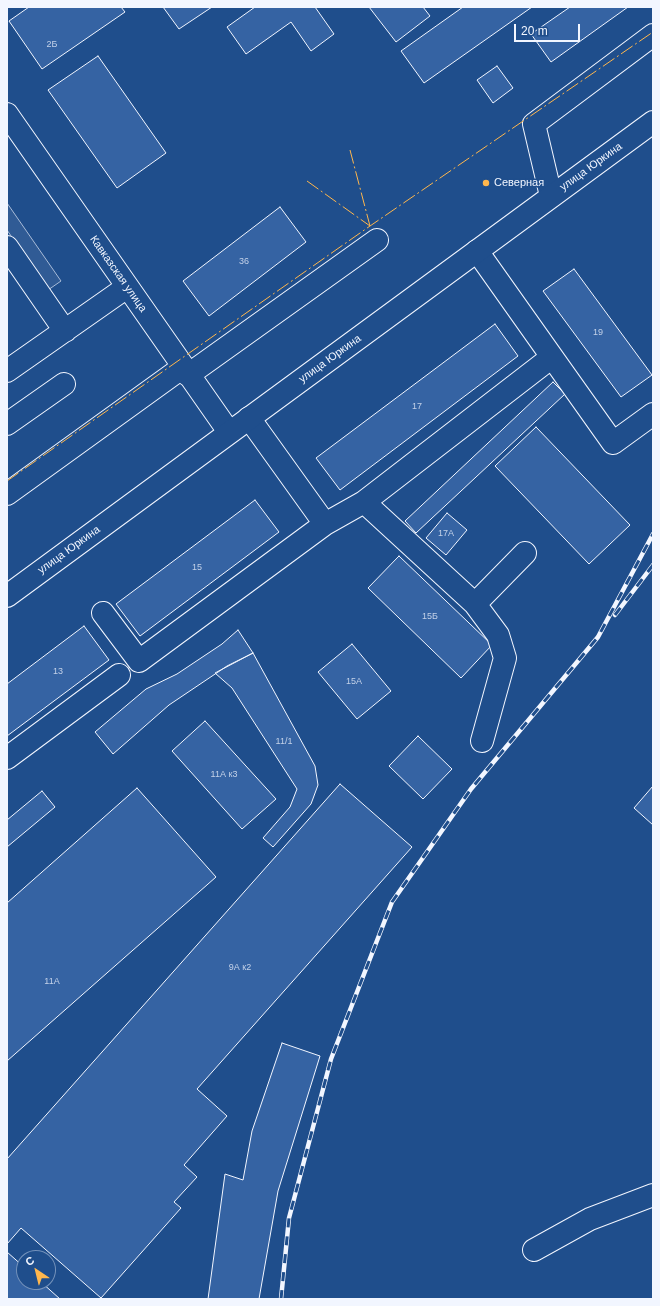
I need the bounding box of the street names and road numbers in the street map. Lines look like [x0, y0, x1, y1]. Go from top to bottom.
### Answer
street label: улица Юркина [557, 140, 625, 194]
street label: Кавказская улица [87, 233, 149, 315]
street label: улица Юркина [296, 332, 364, 386]
street label: улица Юркина [35, 523, 103, 577]

